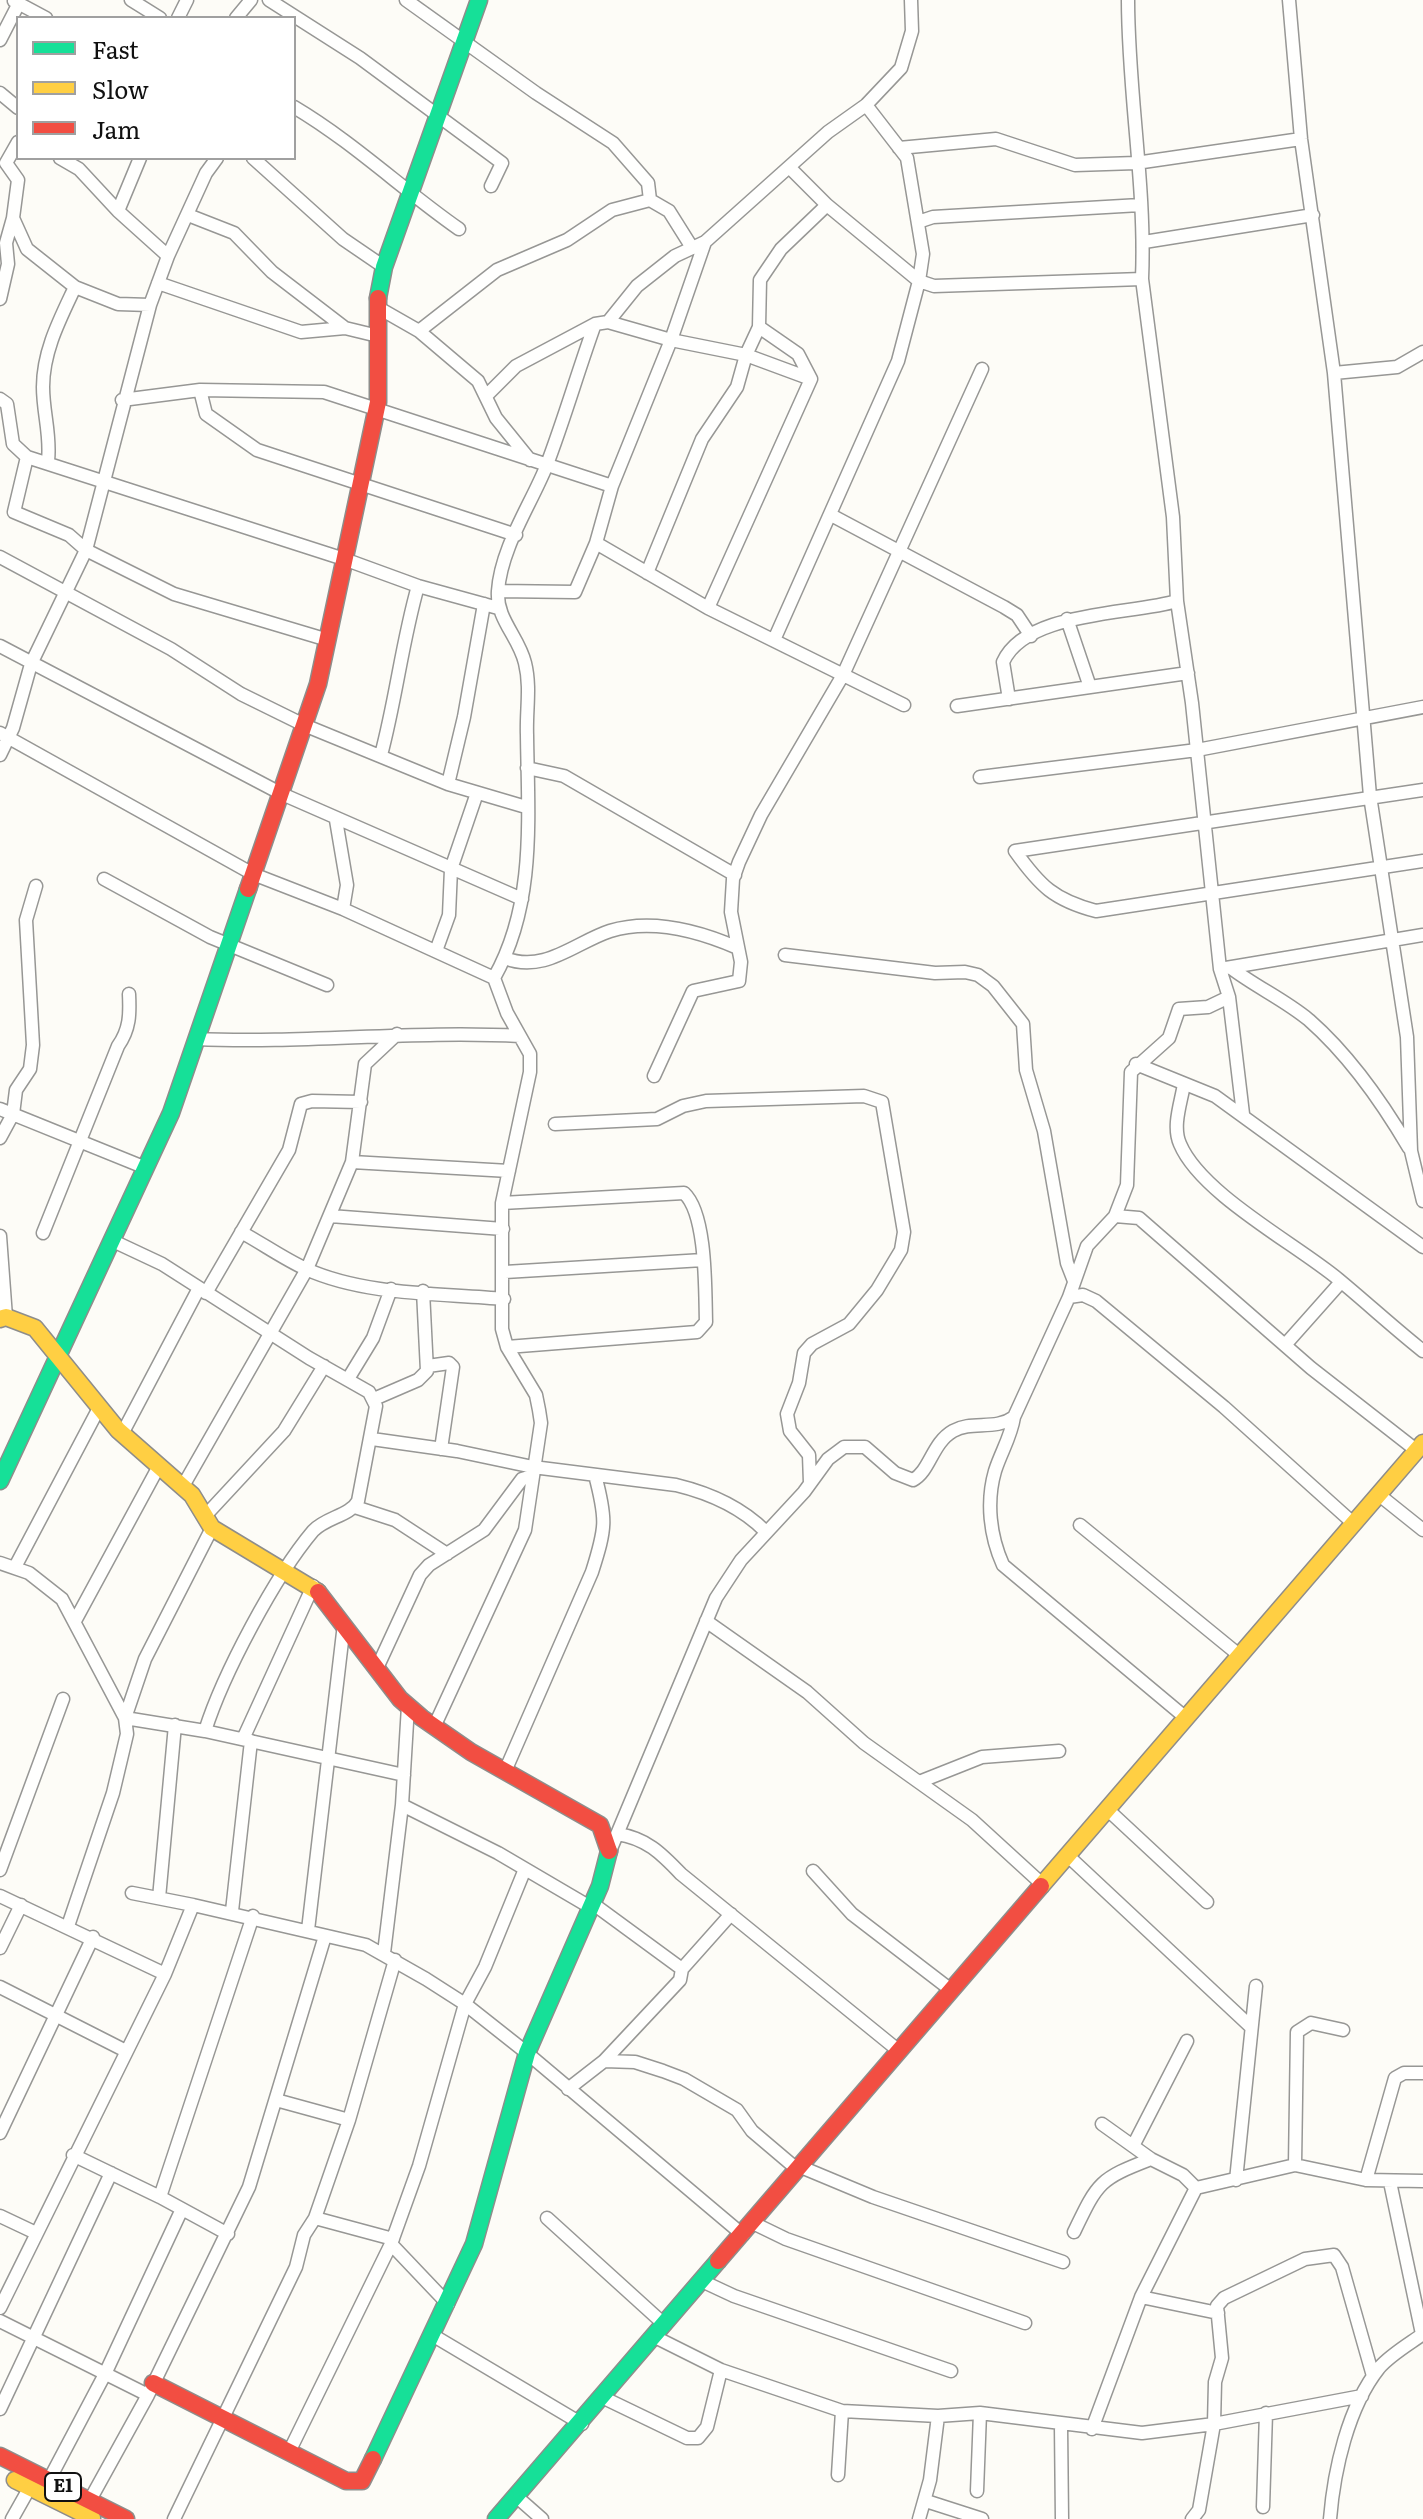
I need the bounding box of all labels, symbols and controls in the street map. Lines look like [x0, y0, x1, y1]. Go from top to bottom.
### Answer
legend [16, 16, 296, 160]
text: Fast [92, 31, 139, 66]
text: Slow [92, 71, 149, 106]
text: Jam [92, 111, 140, 146]
road number: E1 [45, 2473, 81, 2501]

